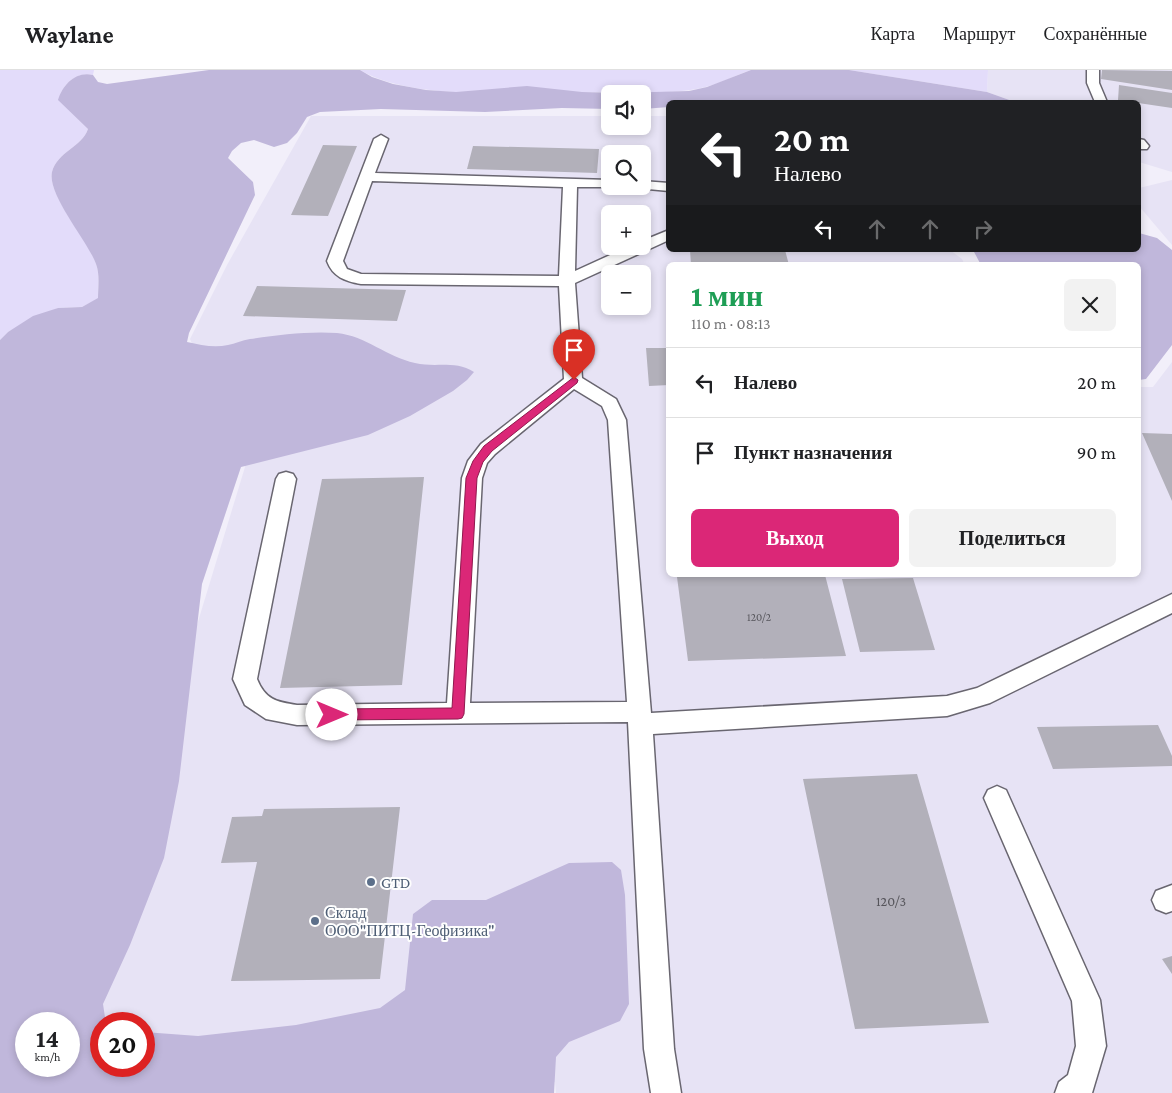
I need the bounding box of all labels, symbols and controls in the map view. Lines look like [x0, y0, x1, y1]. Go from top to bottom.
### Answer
text: Waylane [25, 21, 114, 48]
text: Карта [870, 24, 915, 44]
text: Маршрут [943, 24, 1015, 44]
text: Сохранённые [1043, 24, 1147, 44]
map controls [601, 85, 651, 315]
button: sound [601, 85, 651, 135]
icon: left [691, 120, 756, 185]
text: 20 m [774, 120, 849, 159]
button: search [601, 145, 651, 195]
text: Налево [774, 161, 842, 186]
button: + [601, 205, 651, 255]
icon: left [810, 215, 838, 243]
icon: ahead [863, 215, 891, 243]
icon: ahead [916, 215, 944, 243]
icon: right [969, 215, 997, 243]
button: − [601, 265, 651, 315]
text: 1 мин [691, 279, 763, 312]
button: close [1064, 279, 1116, 331]
text: 110 m · 08:13 [691, 315, 771, 332]
pin [553, 329, 595, 380]
icon: arrive [560, 336, 588, 364]
icon: left [691, 369, 719, 397]
text: Налево [734, 372, 797, 393]
text: 20 m [1077, 372, 1116, 393]
icon: arrive [691, 439, 719, 467]
text: Пункт назначения [734, 442, 892, 463]
text: 90 m [1077, 442, 1116, 463]
button: Выход [691, 509, 899, 567]
button: Поделиться [909, 509, 1116, 567]
house number: 120/2 [747, 611, 771, 623]
position arrow [305, 688, 357, 740]
place label: GTD [381, 874, 410, 891]
marker: GTD [365, 876, 377, 888]
house number: 120/3 [876, 893, 906, 909]
place label: Склад ООО"ПИТЦ-Геофизика" [325, 904, 495, 940]
marker: Склад ООО"ПИТЦ-Геофизика" [309, 915, 321, 927]
speed limit sign: 20 [90, 1012, 155, 1077]
text: 14 [36, 1025, 59, 1052]
text: km/h [35, 1050, 60, 1064]

